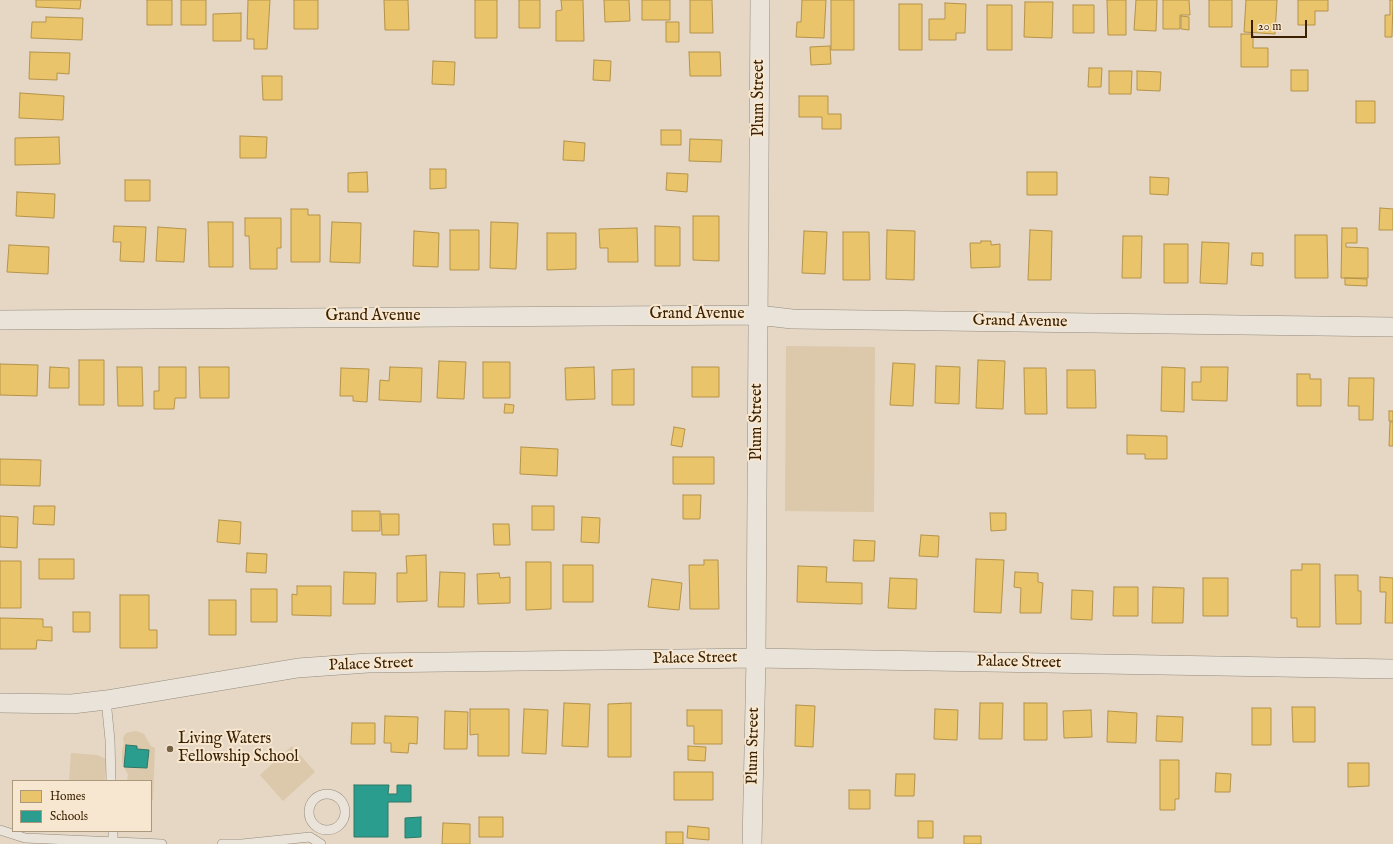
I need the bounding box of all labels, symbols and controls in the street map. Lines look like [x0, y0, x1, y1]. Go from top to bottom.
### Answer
scale bar [1253, 12, 1309, 38]
text: 20 m [1258, 19, 1281, 34]
street label: Plum Street [750, 59, 770, 137]
street label: Grand Avenue [650, 305, 744, 325]
street label: Grand Avenue [326, 307, 420, 327]
street label: Grand Avenue [972, 312, 1068, 332]
street label: Plum Street [748, 383, 768, 461]
street label: Palace Street [652, 649, 738, 669]
street label: Palace Street [976, 653, 1062, 673]
street label: Palace Street [328, 654, 414, 676]
street label: Plum Street [744, 707, 764, 785]
place label: Living Waters Fellowship School [178, 730, 299, 768]
marker: Living Waters Fellowship School [165, 744, 175, 754]
legend [12, 780, 152, 832]
text: Homes [50, 789, 86, 804]
text: Schools [50, 809, 88, 824]

